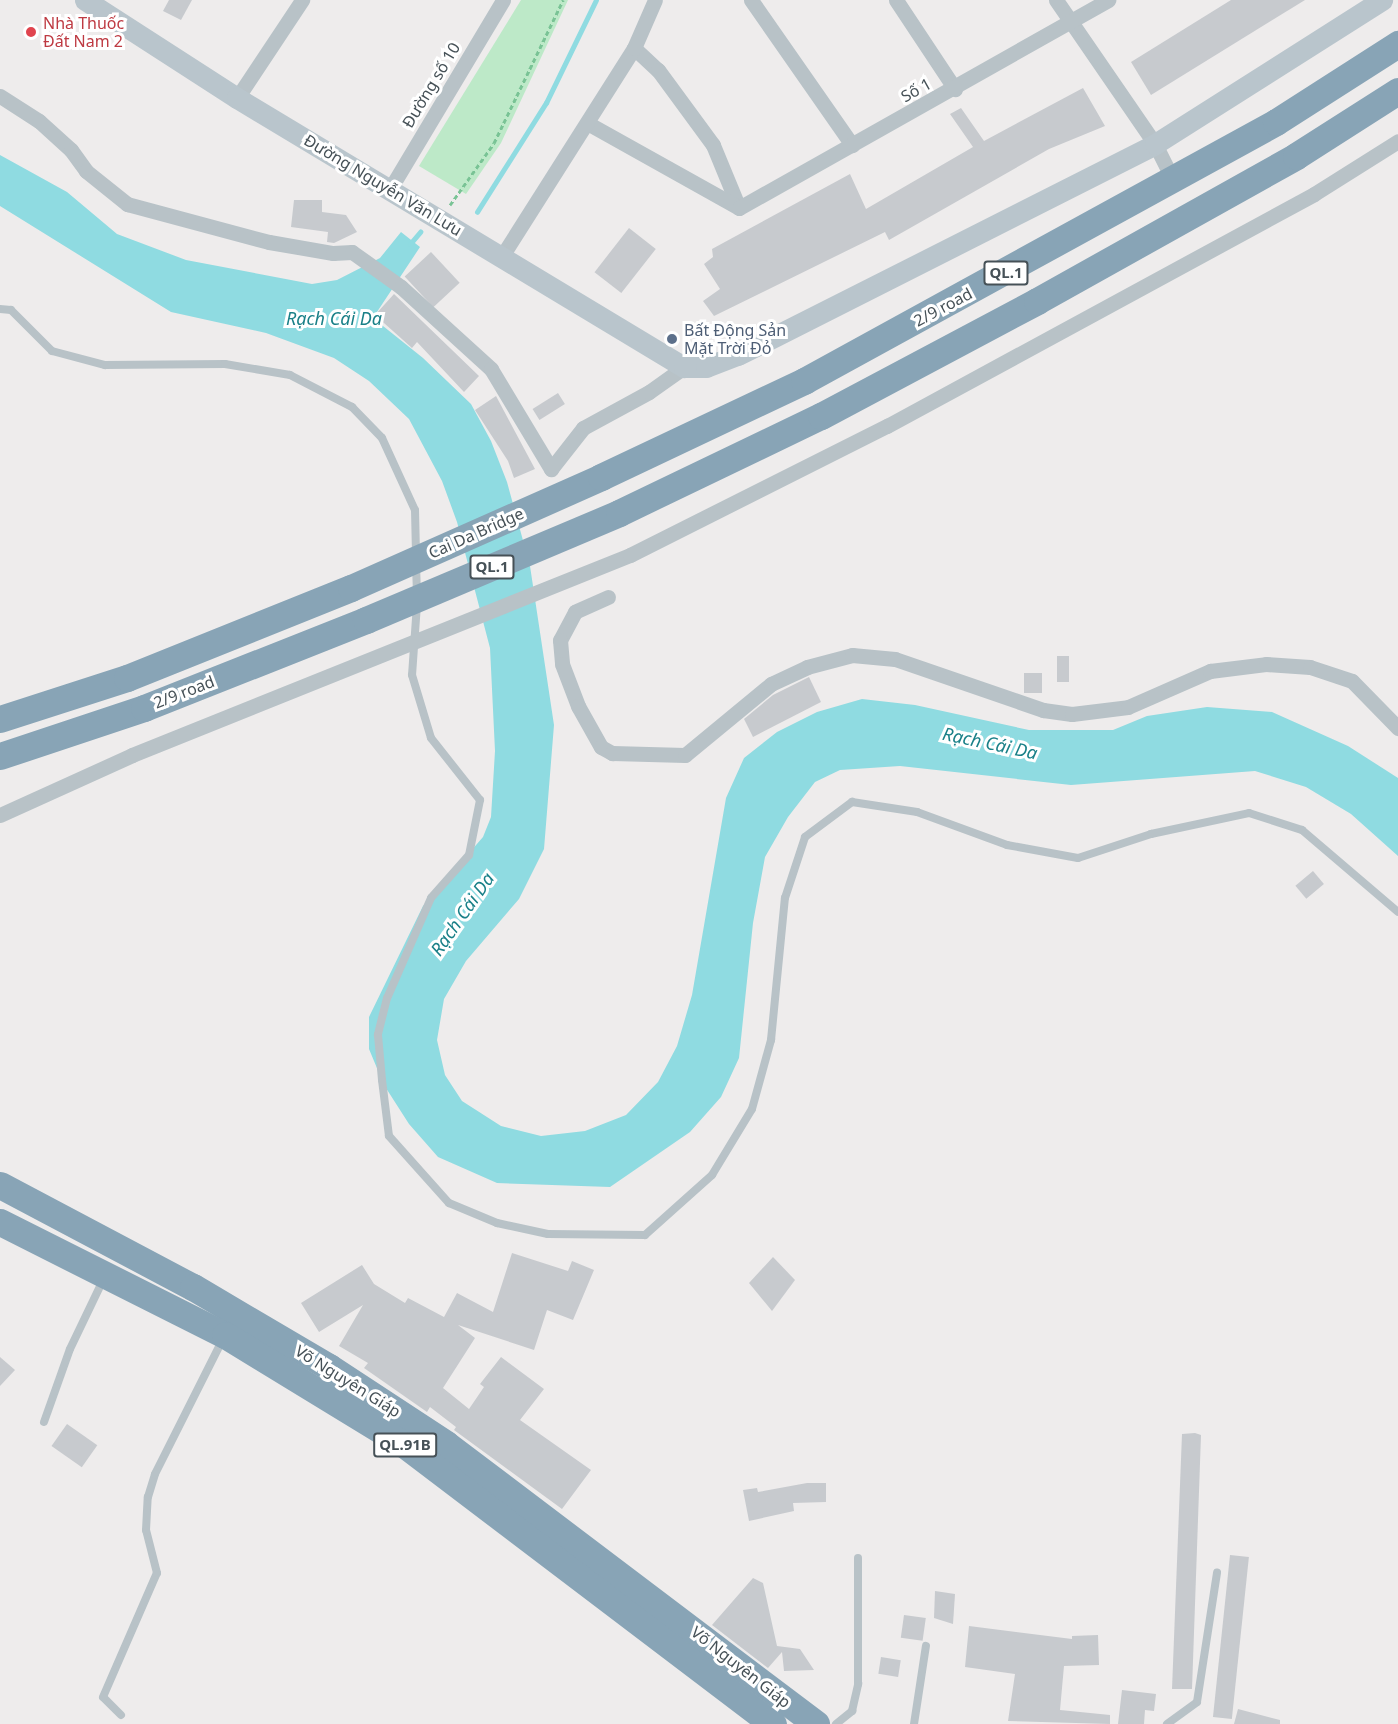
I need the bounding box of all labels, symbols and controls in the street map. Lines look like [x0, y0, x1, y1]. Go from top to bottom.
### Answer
place label: Nhà Thuốc Đất Nam 2 [43, 13, 124, 51]
marker: Nhà Thuốc Đất Nam 2 [24, 25, 38, 39]
street label: Đường số 10 [398, 39, 464, 131]
street label: Số 1 [897, 74, 935, 106]
street label: Đường Nguyễn Văn Lưu [301, 130, 465, 240]
road number: QL.1 [982, 261, 1030, 285]
street label: 2/9 road [911, 284, 975, 330]
water label: Rạch Cái Da [286, 307, 382, 329]
place label: Bất Động Sản Mặt Trời Đỏ [684, 320, 786, 358]
marker: Bất Động Sản Mặt Trời Đỏ [665, 332, 679, 346]
street label: Cai Da Bridge [425, 503, 527, 563]
road number: QL.1 [468, 555, 516, 579]
street label: 2/9 road [151, 672, 217, 712]
water label: Rạch Cái Da [941, 722, 1039, 764]
water label: Rạch Cái Da [426, 868, 498, 960]
street label: Võ Nguyên Giáp [292, 1341, 404, 1421]
road number: QL.91B [372, 1433, 438, 1457]
street label: Võ Nguyên Giáp [687, 1622, 795, 1712]

